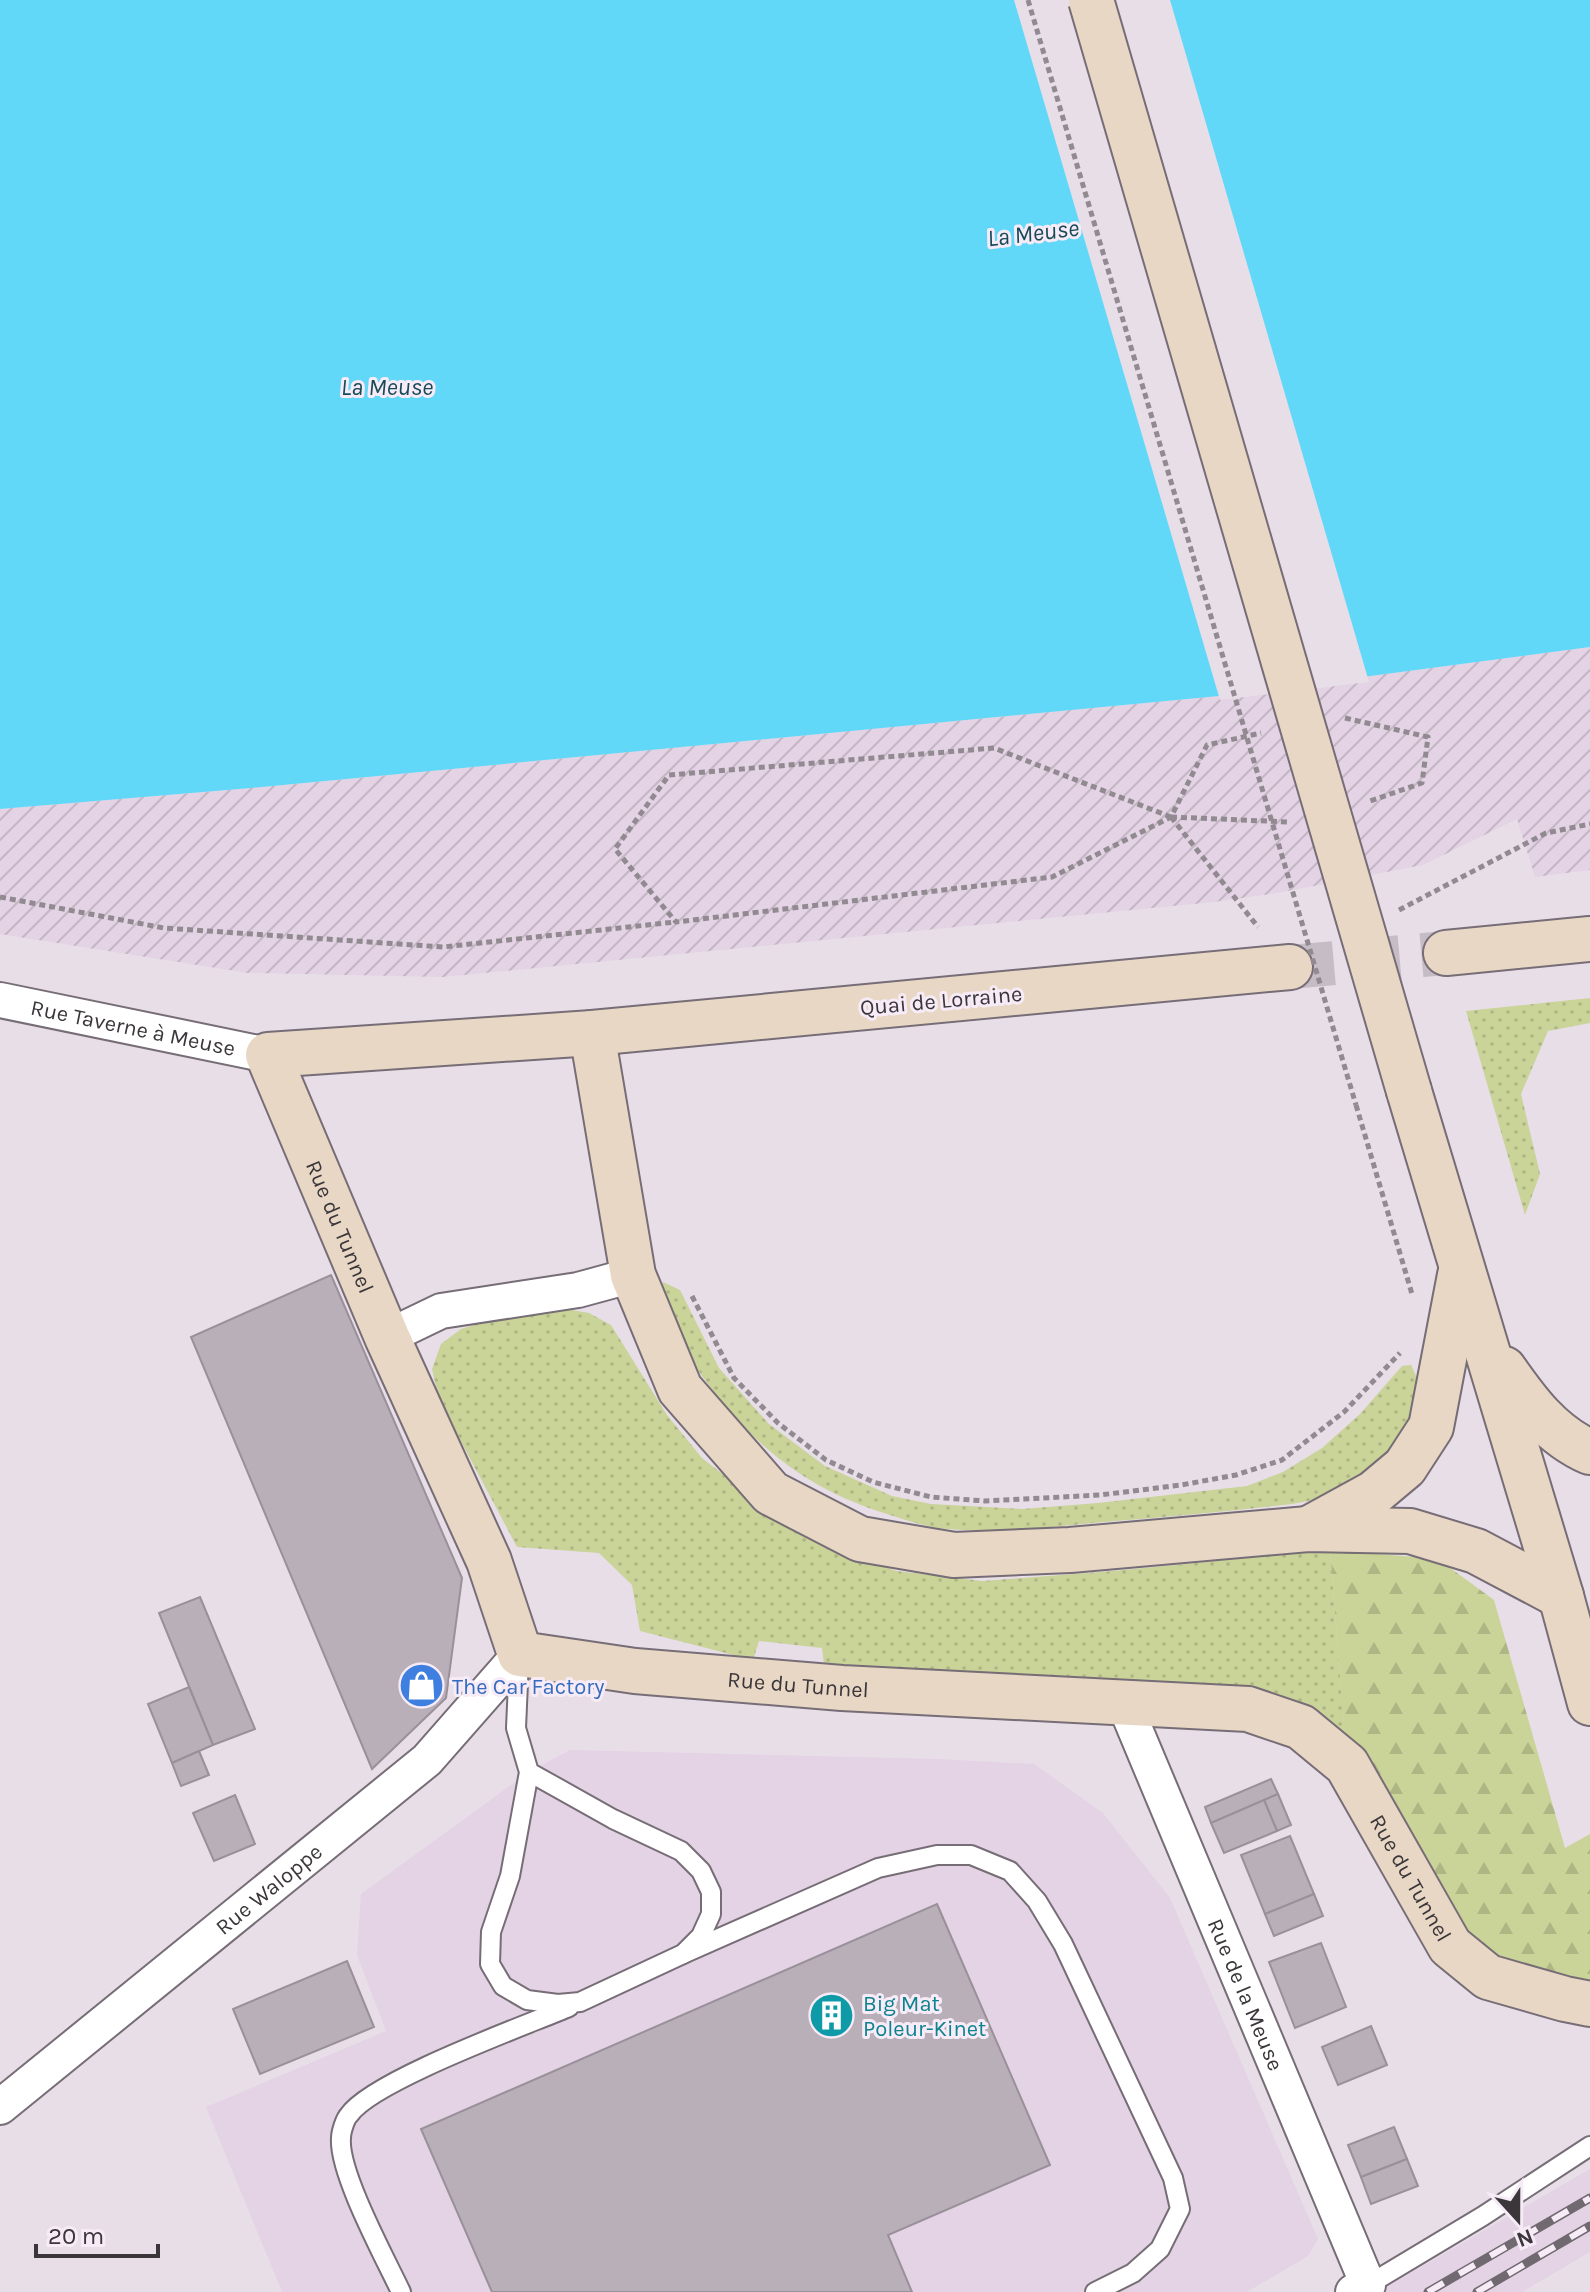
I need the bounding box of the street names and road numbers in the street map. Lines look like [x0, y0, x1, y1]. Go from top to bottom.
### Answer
street label: Quai de Lorraine [859, 981, 1023, 1021]
street label: Rue Taverne à Meuse [28, 995, 238, 1062]
street label: Rue du Tunnel [300, 1156, 379, 1297]
street label: Rue du Tunnel [726, 1667, 869, 1703]
street label: Rue du Tunnel [1364, 1810, 1457, 1946]
street label: Rue Waloppe [211, 1839, 328, 1941]
street label: Rue de la Meuse [1202, 1915, 1289, 2075]

